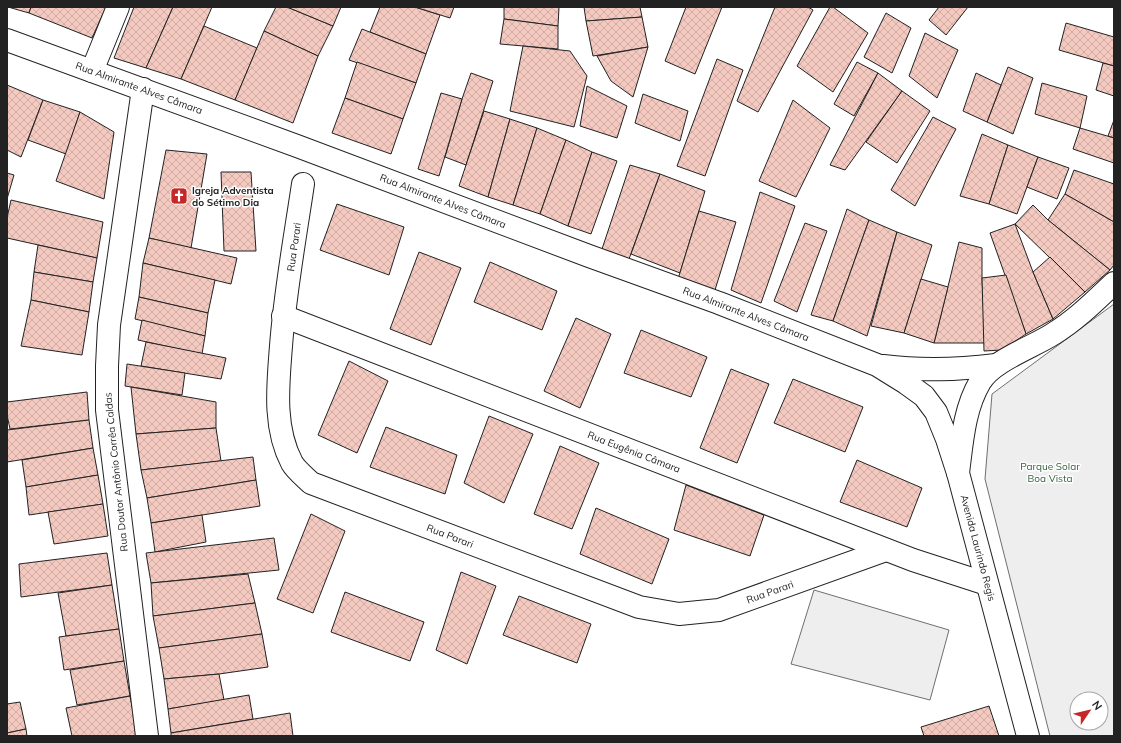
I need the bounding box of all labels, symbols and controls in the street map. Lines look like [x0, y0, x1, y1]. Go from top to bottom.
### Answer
street label: Rua Almirante Alves Câmara [74, 59, 204, 117]
street label: Rua Almirante Alves Câmara [378, 171, 508, 231]
place label: Igreja Adventista do Sétimo Dia [192, 184, 274, 209]
church icon: Igreja Adventista do Sétimo Dia [169, 186, 189, 206]
street label: Rua Parari [284, 222, 304, 272]
street label: Rua Almirante Alves Câmara [681, 284, 811, 344]
street label: Rua Doutor Antônio Corrêa Caldas [101, 392, 131, 552]
street label: Rua Eugênia Câmara [586, 428, 682, 476]
park label: Parque Solar Boa Vista [1020, 460, 1080, 485]
street label: Avenida Laurindo Regis [958, 493, 998, 603]
street label: Rua Parari [425, 521, 475, 551]
street label: Rua Parari [745, 577, 795, 607]
north arrow [1069, 691, 1109, 731]
text: N [1089, 698, 1105, 713]

